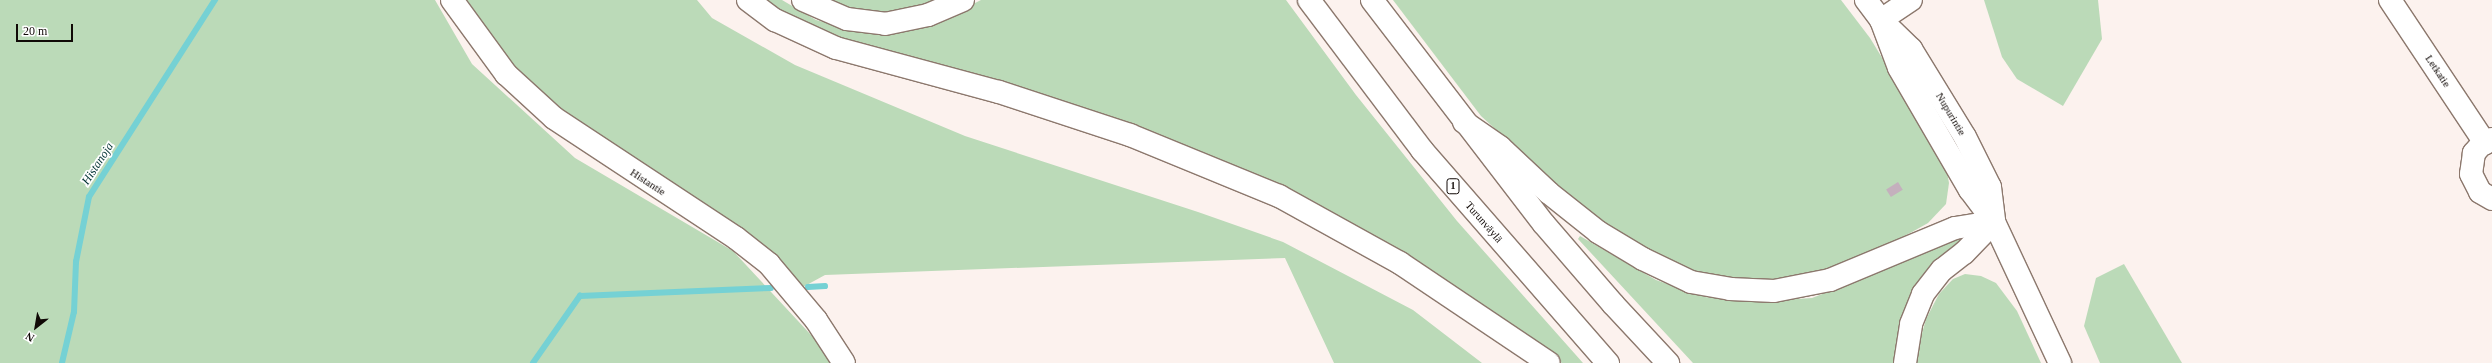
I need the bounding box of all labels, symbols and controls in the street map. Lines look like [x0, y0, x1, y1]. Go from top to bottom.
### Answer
scale bar [18, 16, 75, 42]
text: 20 m [23, 24, 47, 38]
street label: Letkatie [2422, 52, 2454, 90]
street label: Nupurintie [1933, 90, 1969, 138]
water label: Histanoja [79, 140, 117, 188]
street label: Histantie [628, 166, 668, 198]
road number: 1 [1446, 178, 1460, 194]
street label: Turunväylä [1463, 199, 1505, 245]
north arrow [16, 307, 56, 347]
text: N [23, 330, 36, 344]

